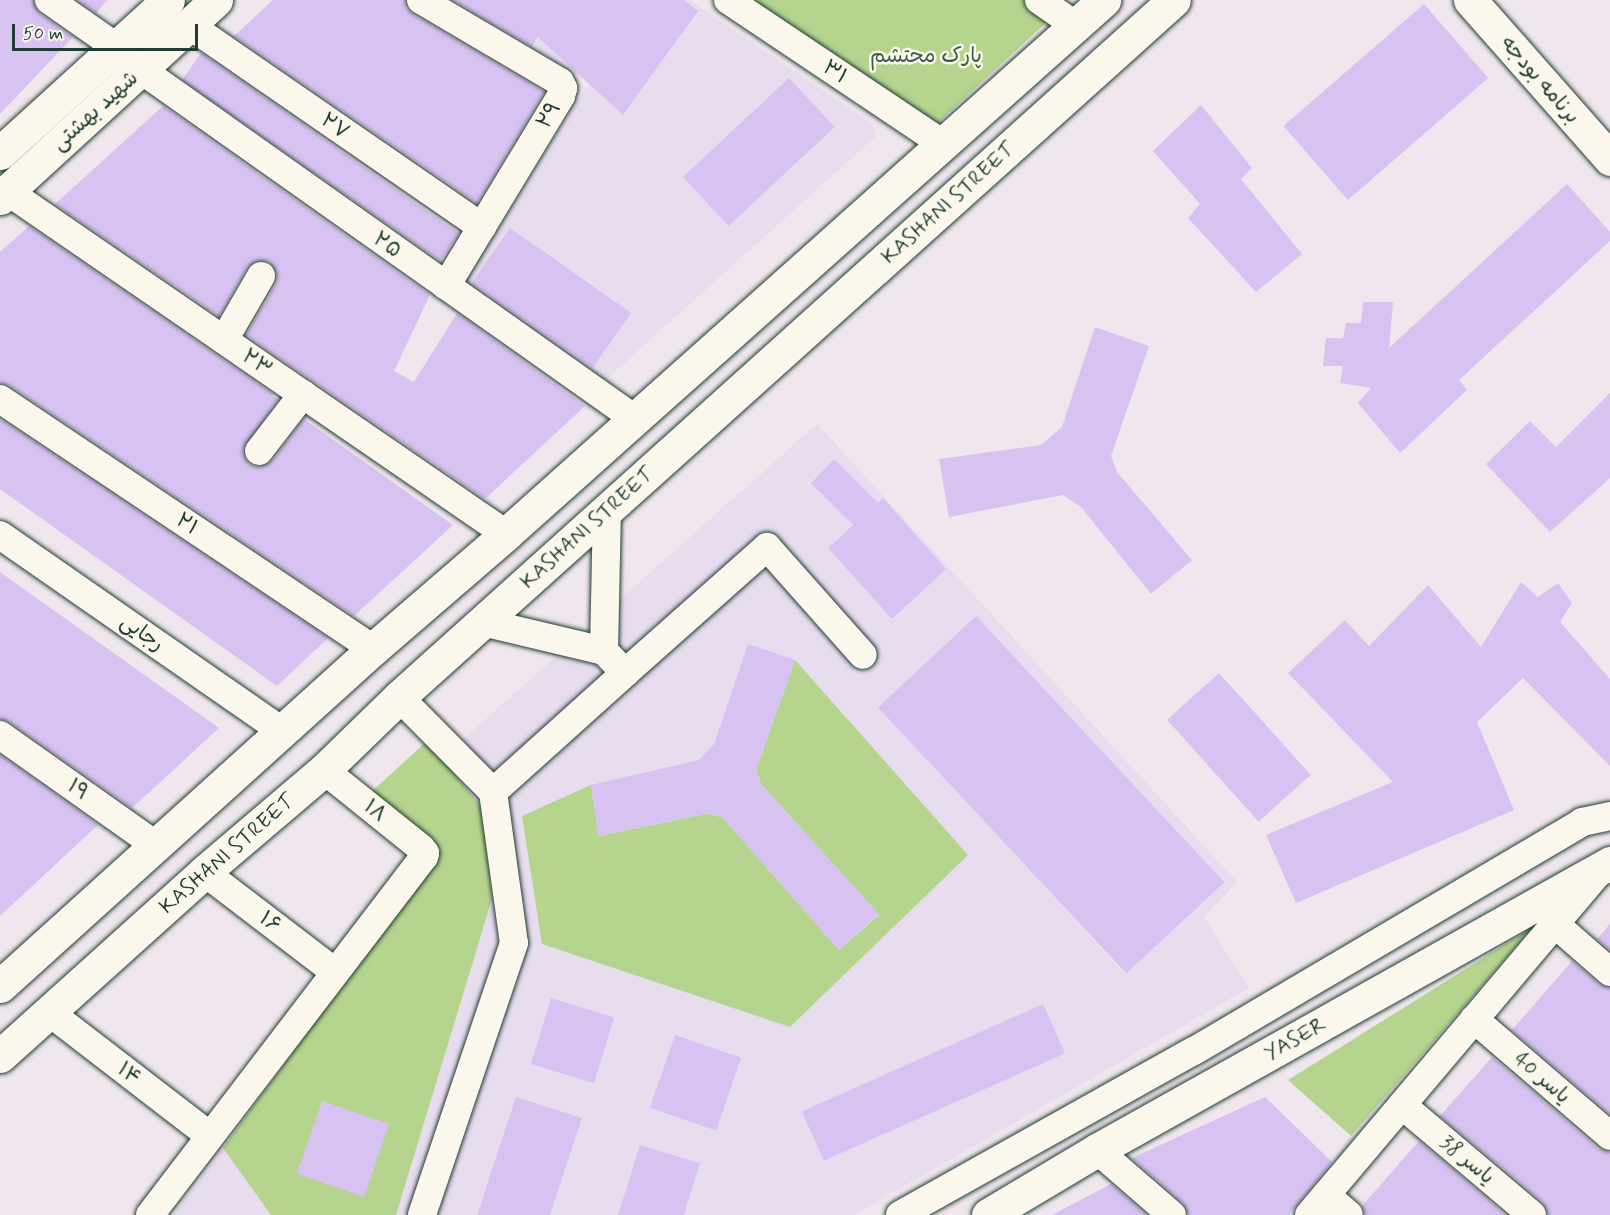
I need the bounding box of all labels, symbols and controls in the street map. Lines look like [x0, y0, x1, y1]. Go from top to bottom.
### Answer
scale bar [15, 12, 201, 50]
text: 50 m [23, 22, 63, 46]
street label: برنامه بودجه [1495, 31, 1585, 129]
park label: پارک محتشم [870, 43, 982, 69]
street label: ۳۱ [818, 55, 852, 89]
street label: شهید بهشتی [47, 66, 143, 156]
street label: ۲۹ [531, 97, 567, 133]
street label: ۲۷ [316, 107, 354, 145]
street label: KASHANI STREET [876, 136, 1020, 270]
street label: ۲۵ [368, 226, 406, 264]
street label: ۲۳ [237, 344, 277, 382]
street label: KASHANI STREET [515, 461, 659, 595]
street label: ۲۱ [171, 507, 203, 541]
street label: رجایی [115, 609, 169, 657]
street label: ۱۹ [62, 774, 94, 806]
street label: KASHANI STREET [154, 788, 300, 920]
street label: ۱۸ [358, 794, 392, 828]
street label: ۱۶ [254, 906, 286, 938]
street label: YASER [1260, 1012, 1330, 1066]
street label: یاسر 40 [1509, 1047, 1575, 1109]
street label: ۱۴ [112, 1057, 146, 1091]
street label: یاسر 38 [1435, 1130, 1499, 1190]

